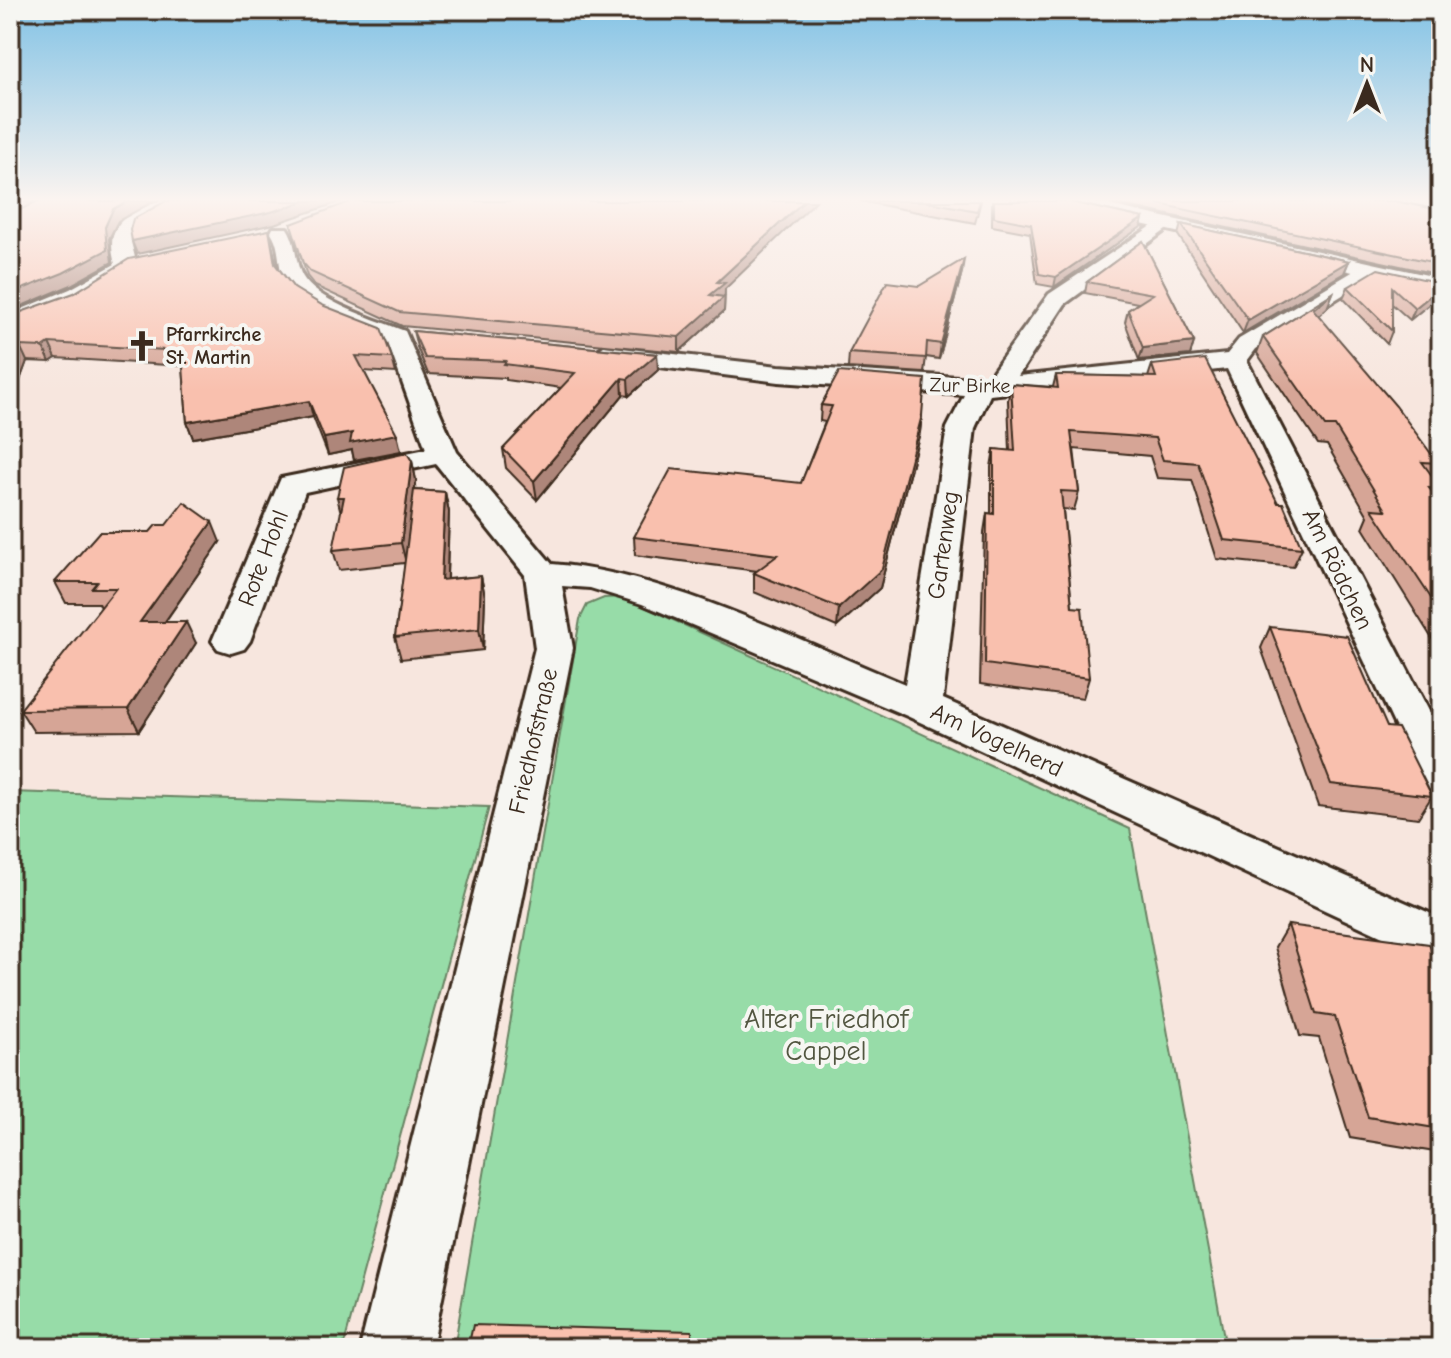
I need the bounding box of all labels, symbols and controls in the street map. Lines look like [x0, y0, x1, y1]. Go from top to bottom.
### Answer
north arrow [1327, 44, 1407, 124]
text: N [1360, 52, 1374, 78]
place label: Pfarrkirche St. Martin [166, 323, 261, 369]
church icon: Pfarrkirche St. Martin [125, 329, 159, 363]
street label: Zur Birke [929, 373, 1011, 398]
street label: Gartenweg [922, 489, 964, 601]
street label: Am Rödchen [1297, 504, 1379, 634]
street label: Rote Hohl [232, 506, 294, 610]
street label: Friedhofstraße [503, 665, 563, 817]
street label: Am Vogelherd [927, 697, 1067, 783]
park label: Alter Friedhof Cappel [744, 1003, 910, 1067]

